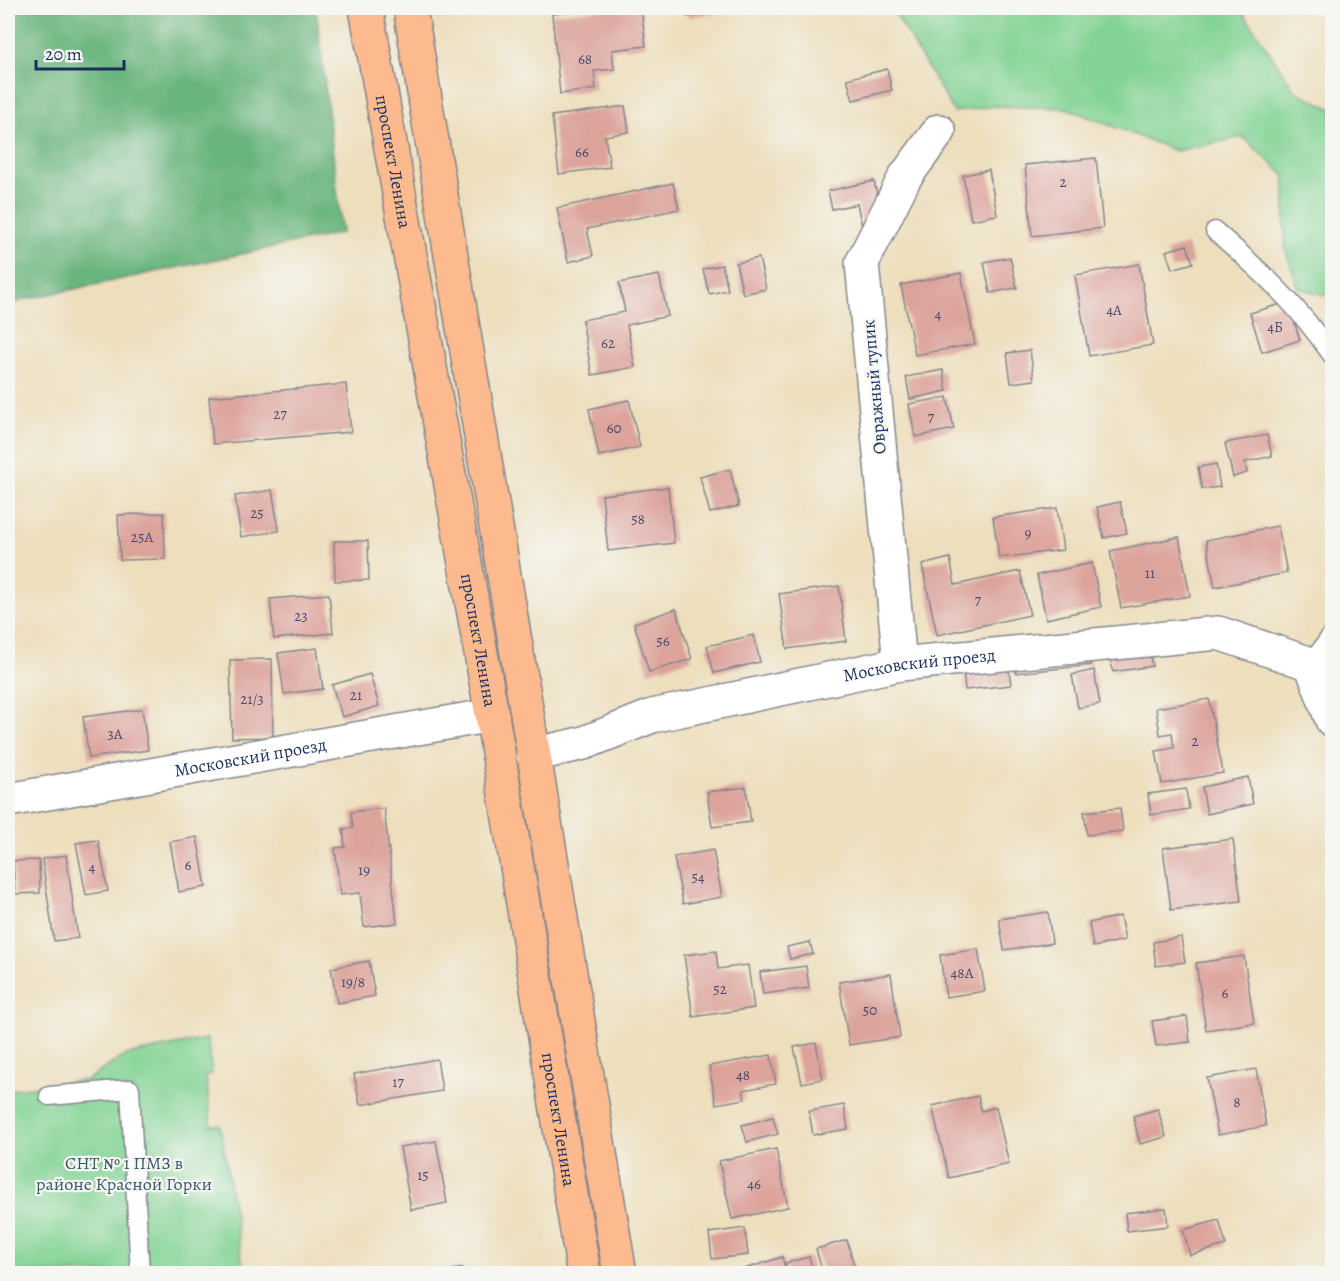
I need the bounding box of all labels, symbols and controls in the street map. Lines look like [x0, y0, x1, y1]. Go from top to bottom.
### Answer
scale bar [36, 33, 124, 71]
text: 20 m [45, 42, 82, 66]
house number: 68 [578, 49, 592, 69]
street label: проспект Ленина [370, 93, 417, 231]
house number: 66 [575, 142, 589, 162]
house number: 2 [1059, 172, 1067, 192]
house number: 4А [1106, 300, 1122, 320]
house number: 4 [935, 304, 942, 324]
house number: 4Б [1267, 317, 1283, 337]
street label: Овражный тупик [856, 319, 892, 455]
house number: 62 [601, 333, 615, 353]
house number: 27 [273, 404, 287, 424]
house number: 7 [928, 407, 935, 427]
house number: 60 [607, 418, 621, 438]
house number: 25 [250, 503, 264, 523]
house number: 58 [631, 509, 645, 529]
house number: 9 [1025, 523, 1032, 543]
house number: 25А [131, 527, 153, 547]
house number: 11 [1145, 563, 1155, 583]
street label: проспект Ленина [455, 571, 502, 709]
house number: 7 [975, 590, 982, 610]
house number: 23 [294, 606, 308, 626]
house number: 56 [656, 631, 670, 651]
street label: Московский проезд [841, 643, 997, 688]
house number: 21 [350, 685, 362, 705]
house number: 21/3 [240, 689, 264, 709]
house number: 3А [107, 724, 123, 744]
house number: 2 [1191, 731, 1199, 751]
street label: Московский проезд [172, 732, 328, 783]
house number: 6 [185, 855, 192, 875]
house number: 4 [89, 857, 96, 877]
house number: 19 [358, 860, 370, 880]
house number: 54 [691, 867, 705, 887]
house number: 48А [951, 963, 974, 983]
house number: 19/8 [341, 972, 365, 992]
house number: 52 [713, 979, 727, 999]
house number: 6 [1222, 983, 1229, 1003]
house number: 50 [863, 1000, 877, 1020]
street label: проспект Ленина [536, 1051, 582, 1189]
house number: 48 [736, 1065, 750, 1085]
house number: 17 [392, 1072, 404, 1092]
house number: 8 [1233, 1092, 1241, 1112]
park label: СНТ № 1 ПМЗ в районе Красной Горки [36, 1151, 212, 1196]
house number: 15 [417, 1165, 429, 1185]
house number: 46 [747, 1174, 761, 1194]

